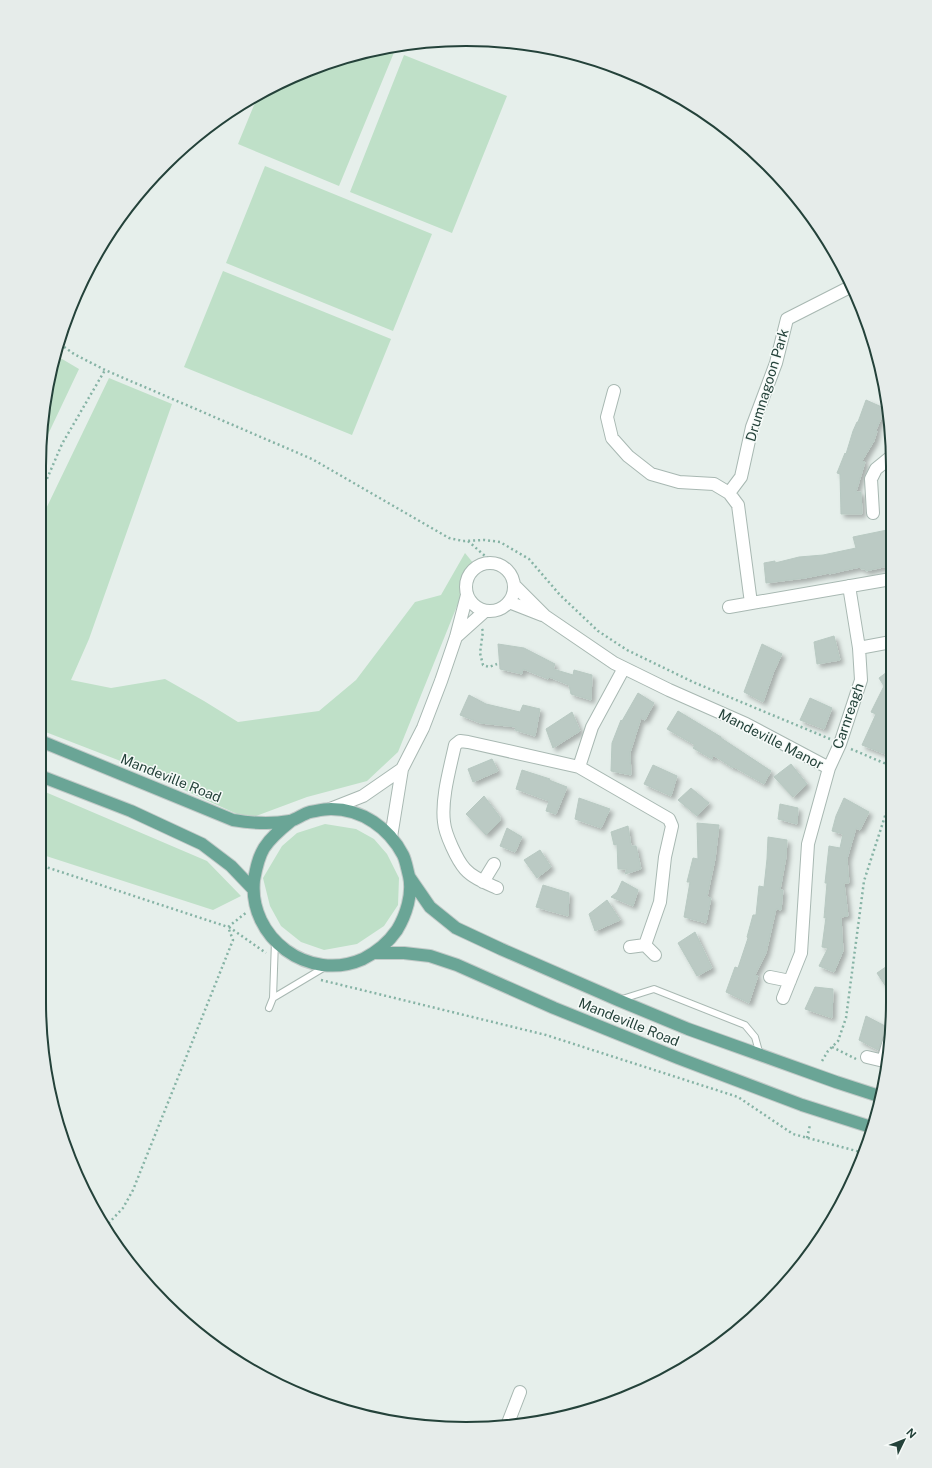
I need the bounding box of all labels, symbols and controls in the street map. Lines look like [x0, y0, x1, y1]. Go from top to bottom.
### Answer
street label: Drumnagoon Park [742, 327, 792, 443]
street label: Carnreagh [829, 681, 867, 751]
street label: Mandeville Manor [716, 706, 826, 772]
street label: Mandeville Road [118, 750, 224, 806]
street label: Mandeville Road [576, 994, 682, 1050]
north arrow [884, 1420, 924, 1460]
text: N [904, 1426, 919, 1440]

